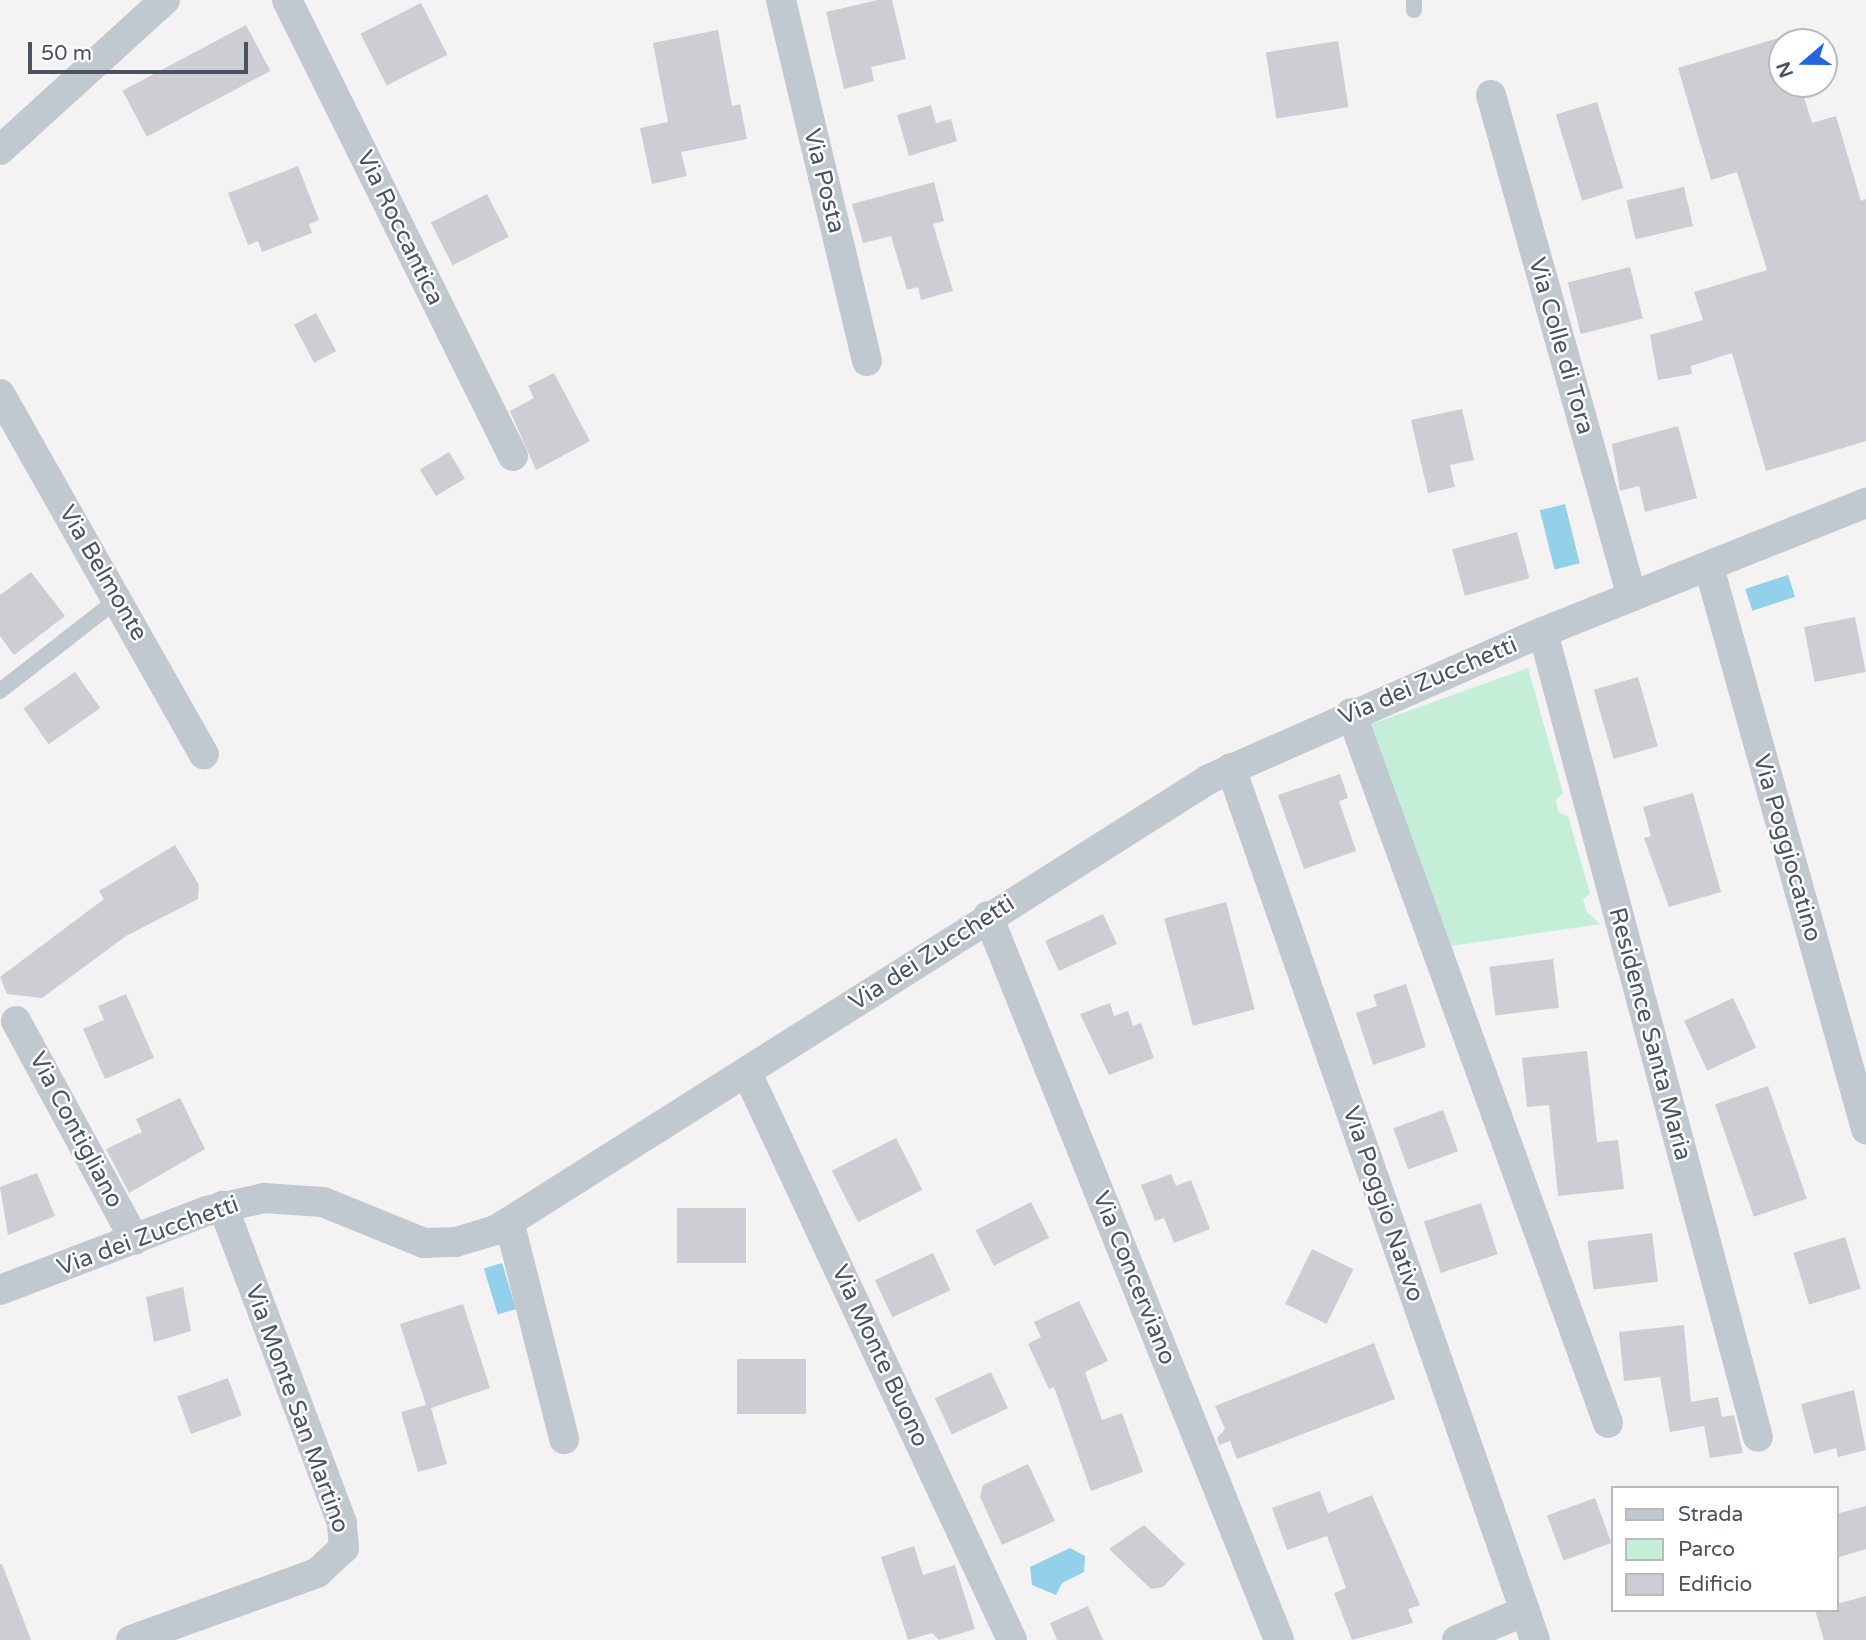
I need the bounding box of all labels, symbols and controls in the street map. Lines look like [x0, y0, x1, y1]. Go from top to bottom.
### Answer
scale bar [32, 28, 252, 72]
north arrow [1768, 28, 1838, 98]
text: 50 m [41, 41, 92, 66]
text: N [1772, 59, 1798, 80]
street label: Via Posta [797, 126, 851, 236]
street label: Via Roccantica [350, 146, 450, 310]
street label: Via Colle di Tora [1522, 254, 1600, 438]
street label: Via Belmonte [53, 500, 153, 646]
street label: Via dei Zucchetti [1334, 630, 1522, 732]
street label: Via Poggiocatino [1746, 751, 1828, 945]
street label: Via dei Zucchetti [844, 889, 1020, 1017]
street label: Residence Santa Maria [1602, 904, 1698, 1164]
street label: Via Contigliano [23, 1047, 129, 1213]
street label: Via Poggio Nativo [1336, 1103, 1430, 1305]
street label: Via Concerviano [1086, 1187, 1182, 1369]
street label: Via dei Zucchetti [53, 1190, 243, 1282]
street label: Via Monte Buono [825, 1260, 935, 1452]
street label: Via Monte San Martino [239, 1281, 355, 1537]
legend [1610, 1486, 1838, 1612]
text: Strada [1678, 1502, 1743, 1527]
text: Parco [1678, 1537, 1735, 1562]
text: Edificio [1678, 1572, 1752, 1597]

